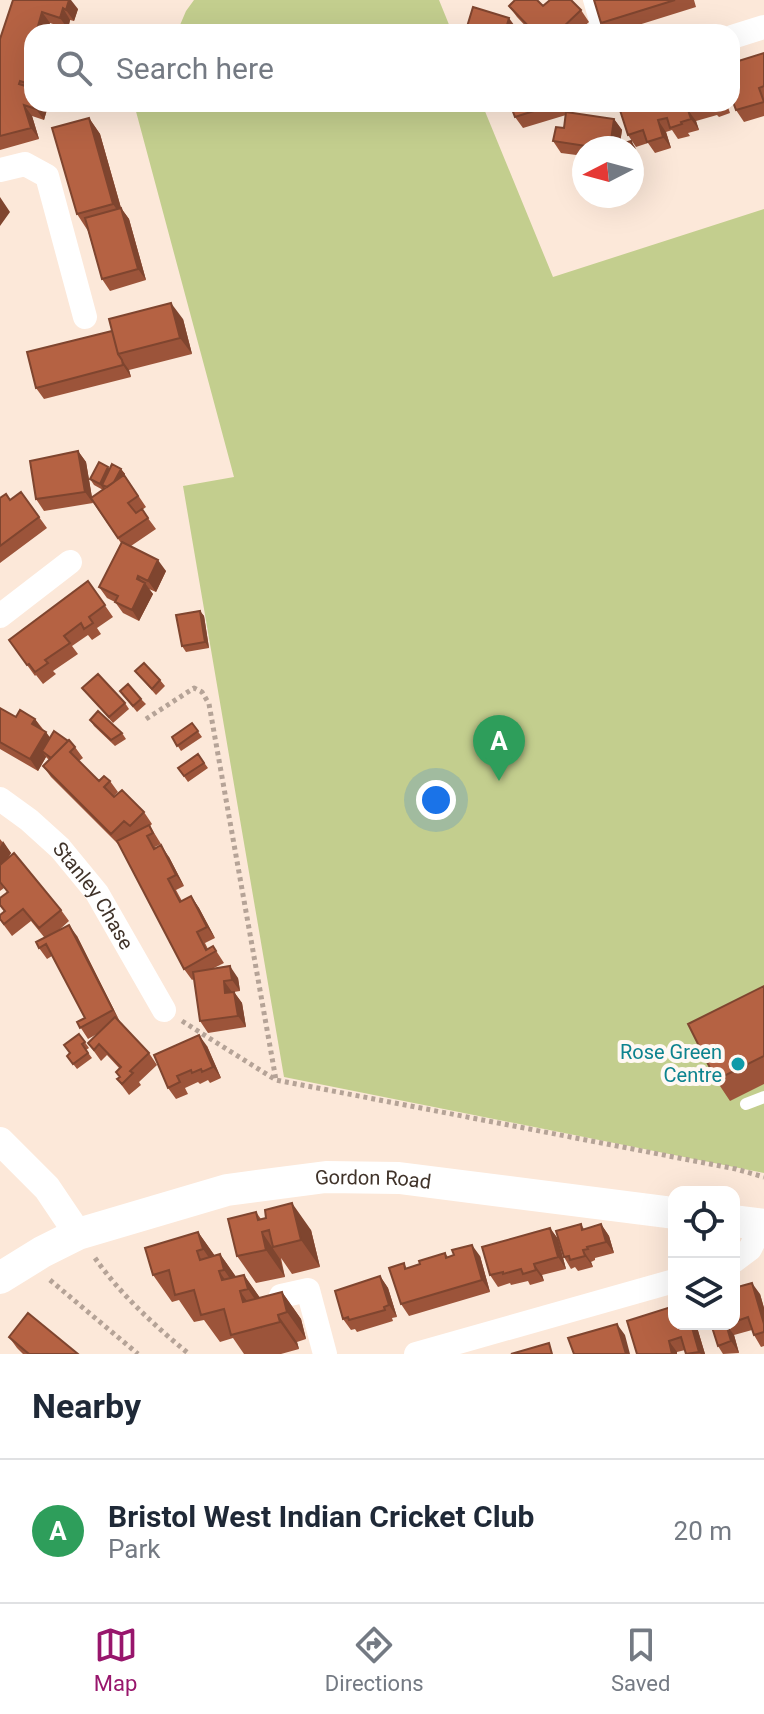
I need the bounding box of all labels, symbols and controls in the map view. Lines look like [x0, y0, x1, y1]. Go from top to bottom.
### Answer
search box [24, 24, 740, 112]
icon: search [52, 46, 96, 90]
text: Search here [116, 51, 274, 86]
north arrow [572, 136, 644, 208]
pin: A [473, 715, 525, 781]
your location [416, 780, 456, 820]
street label: Stanley Chase [48, 837, 139, 954]
place label: Rose Green Centre [620, 1040, 722, 1087]
marker: Rose Green Centre [729, 1055, 747, 1073]
street label: Gordon Road [314, 1165, 433, 1194]
map controls [668, 1186, 740, 1330]
button: locate [668, 1186, 740, 1258]
button: layers [668, 1258, 740, 1330]
text: Nearby [32, 1386, 141, 1426]
text: Bristol West Indian Cricket Club [108, 1499, 534, 1534]
text: A [49, 1516, 67, 1546]
text: 20 m [674, 1516, 732, 1546]
text: Park [108, 1534, 160, 1564]
tab: Map [94, 1623, 138, 1696]
tab: Directions [325, 1623, 424, 1696]
tab: Saved [611, 1623, 670, 1696]

